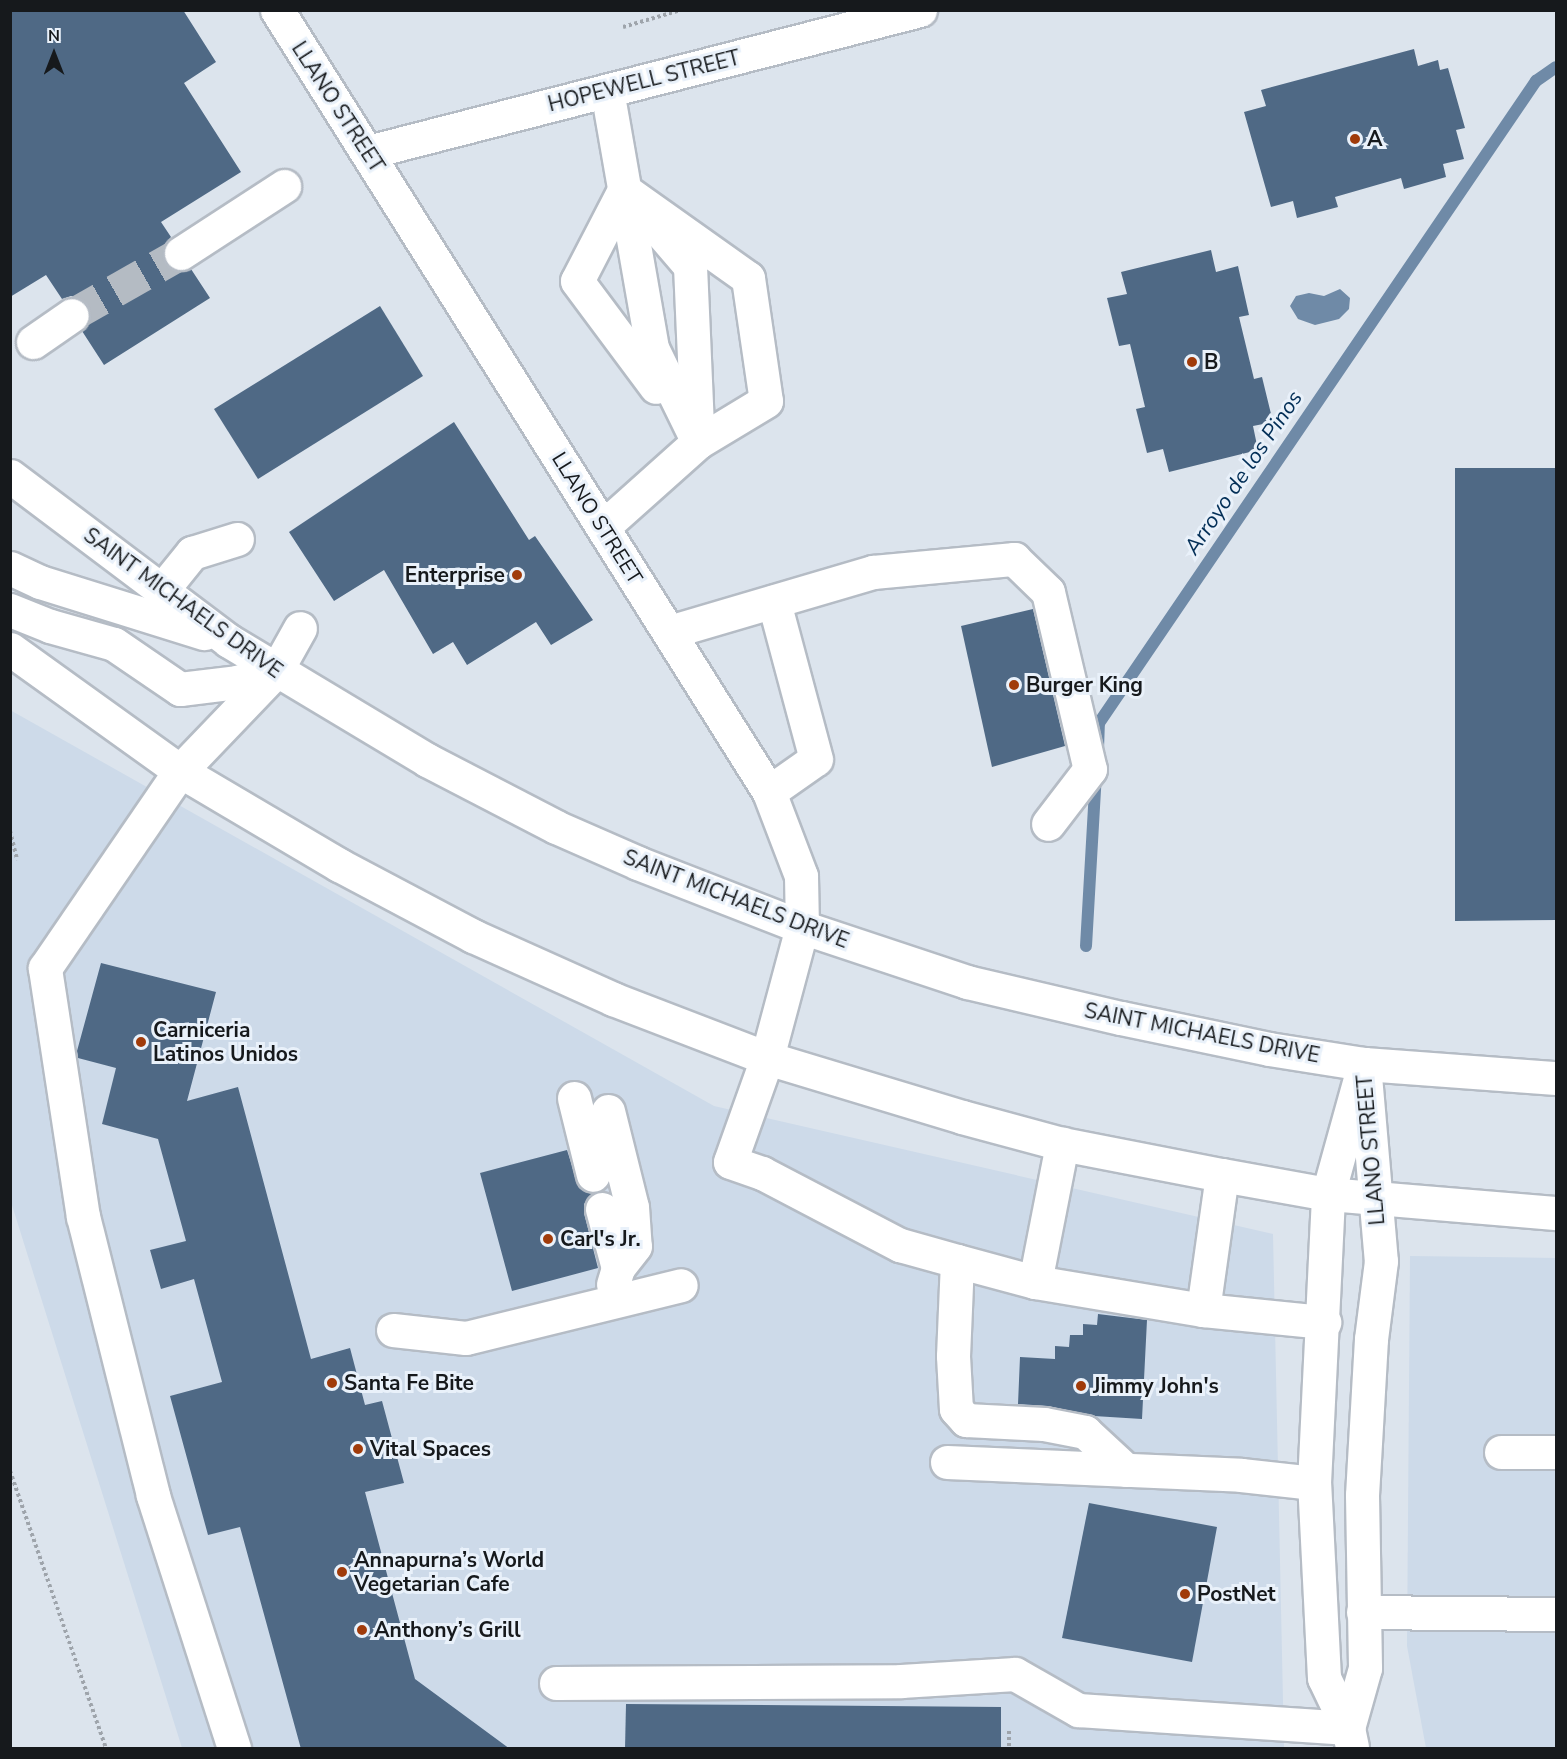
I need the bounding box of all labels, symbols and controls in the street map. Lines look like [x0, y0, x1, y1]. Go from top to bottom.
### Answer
north arrow [24, 24, 84, 84]
text: N [48, 25, 60, 47]
street label: LLANO STREET [286, 37, 390, 177]
street label: HOPEWELL STREET [545, 45, 743, 117]
place label: A [1367, 126, 1383, 152]
marker: A [1348, 132, 1362, 146]
place label: B [1204, 349, 1218, 375]
marker: B [1185, 355, 1199, 369]
water label: Arroyo de los Pinos [1179, 386, 1309, 560]
street label: LLANO STREET [546, 447, 648, 589]
street label: SAINT MICHAELS DRIVE [79, 523, 287, 683]
place label: Enterprise [405, 562, 505, 588]
marker: Enterprise [510, 568, 524, 582]
place label: Burger King [1026, 672, 1143, 698]
marker: Burger King [1007, 678, 1021, 692]
street label: SAINT MICHAELS DRIVE [620, 844, 852, 954]
street label: SAINT MICHAELS DRIVE [1082, 998, 1322, 1068]
place label: Carniceria Latinos Unidos [153, 1017, 298, 1067]
marker: Carniceria Latinos Unidos [134, 1035, 148, 1049]
street label: LLANO STREET [1352, 1074, 1390, 1226]
place label: Carl's Jr. [560, 1226, 641, 1252]
marker: Carl's Jr. [541, 1232, 555, 1246]
place label: Santa Fe Bite [344, 1370, 474, 1396]
place label: Jimmy John's [1093, 1373, 1219, 1399]
marker: Santa Fe Bite [325, 1376, 339, 1390]
marker: Jimmy John's [1074, 1379, 1088, 1393]
place label: Vital Spaces [370, 1436, 491, 1462]
marker: Vital Spaces [351, 1442, 365, 1456]
place label: Annapurna’s World Vegetarian Cafe [354, 1547, 544, 1597]
marker: Annapurna’s World Vegetarian Cafe [335, 1565, 349, 1579]
place label: PostNet [1197, 1581, 1276, 1607]
marker: PostNet [1178, 1587, 1192, 1601]
place label: Anthony’s Grill [374, 1617, 521, 1643]
marker: Anthony’s Grill [355, 1623, 369, 1637]

